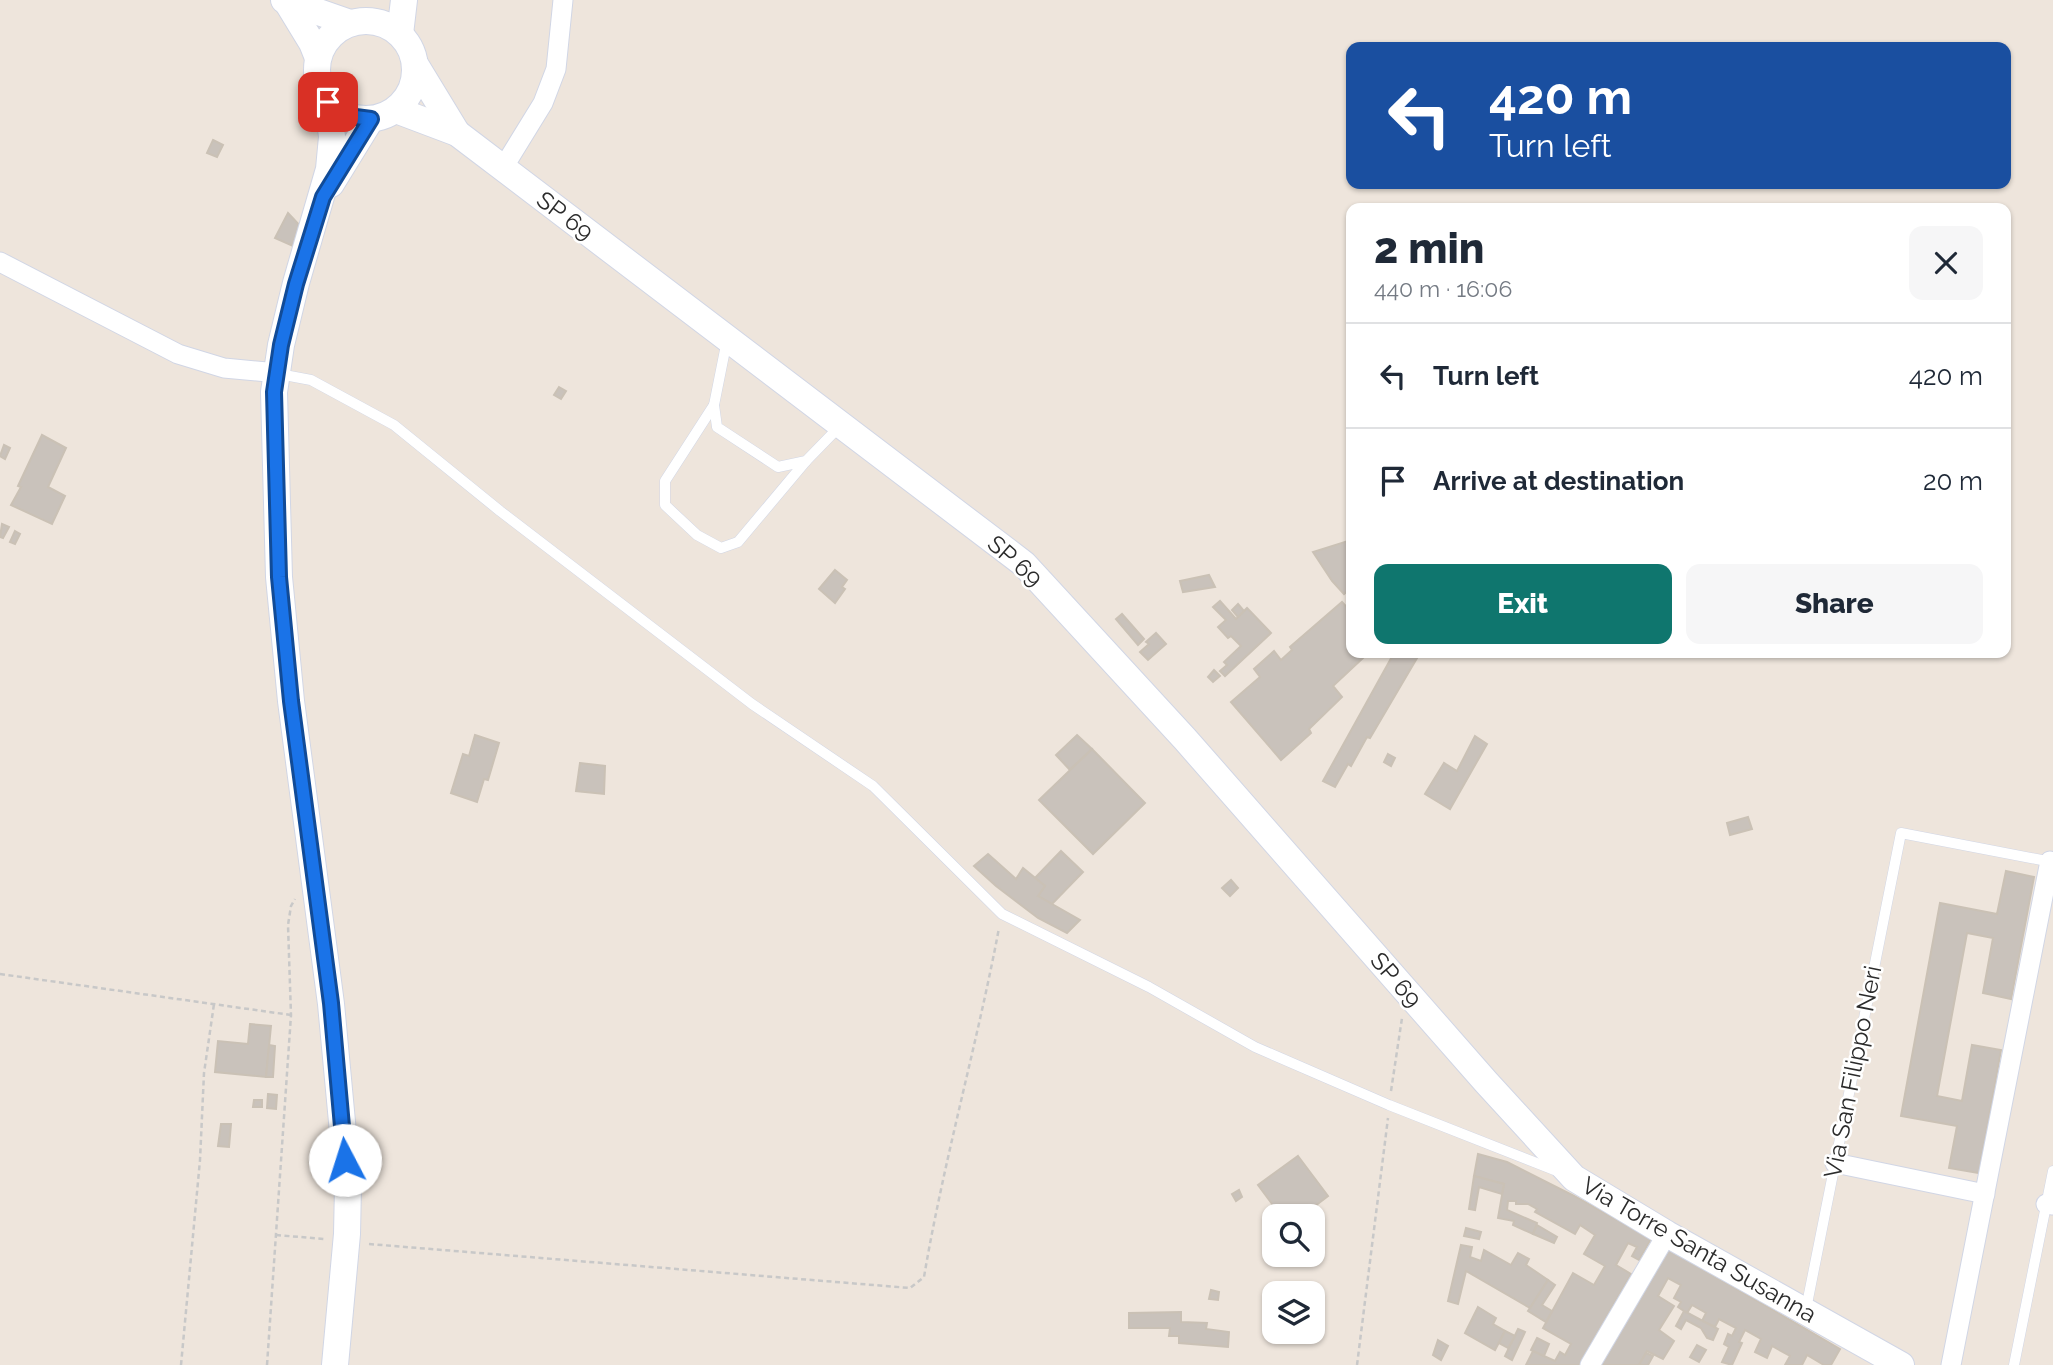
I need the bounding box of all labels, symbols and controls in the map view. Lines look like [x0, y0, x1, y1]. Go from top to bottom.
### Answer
text: 420 m [1489, 68, 1632, 125]
icon: left [1374, 70, 1465, 161]
pin [298, 72, 358, 132]
icon: arrive [309, 83, 347, 121]
text: Turn left [1489, 127, 1611, 164]
street label: SP 69 [531, 185, 599, 246]
text: 2 min [1374, 224, 1484, 273]
button: close [1909, 226, 1983, 300]
text: 440 m · 16:06 [1374, 275, 1512, 302]
icon: left [1374, 357, 1412, 395]
text: Turn left [1433, 361, 1539, 391]
text: 420 m [1909, 361, 1983, 391]
icon: arrive [1374, 462, 1412, 500]
text: Arrive at destination [1433, 466, 1684, 496]
text: 20 m [1923, 466, 1983, 496]
street label: SP 69 [982, 529, 1049, 592]
button: Exit [1374, 564, 1672, 644]
button: Share [1686, 564, 1983, 644]
street label: SP 69 [1365, 946, 1428, 1013]
street label: Via San Filippo Neri [1818, 963, 1887, 1181]
position arrow [308, 1123, 382, 1197]
street label: Via Torre Santa Susanna [1577, 1170, 1822, 1329]
map controls [1262, 1204, 1325, 1344]
button: search [1262, 1204, 1325, 1267]
button: layers [1262, 1281, 1325, 1344]

